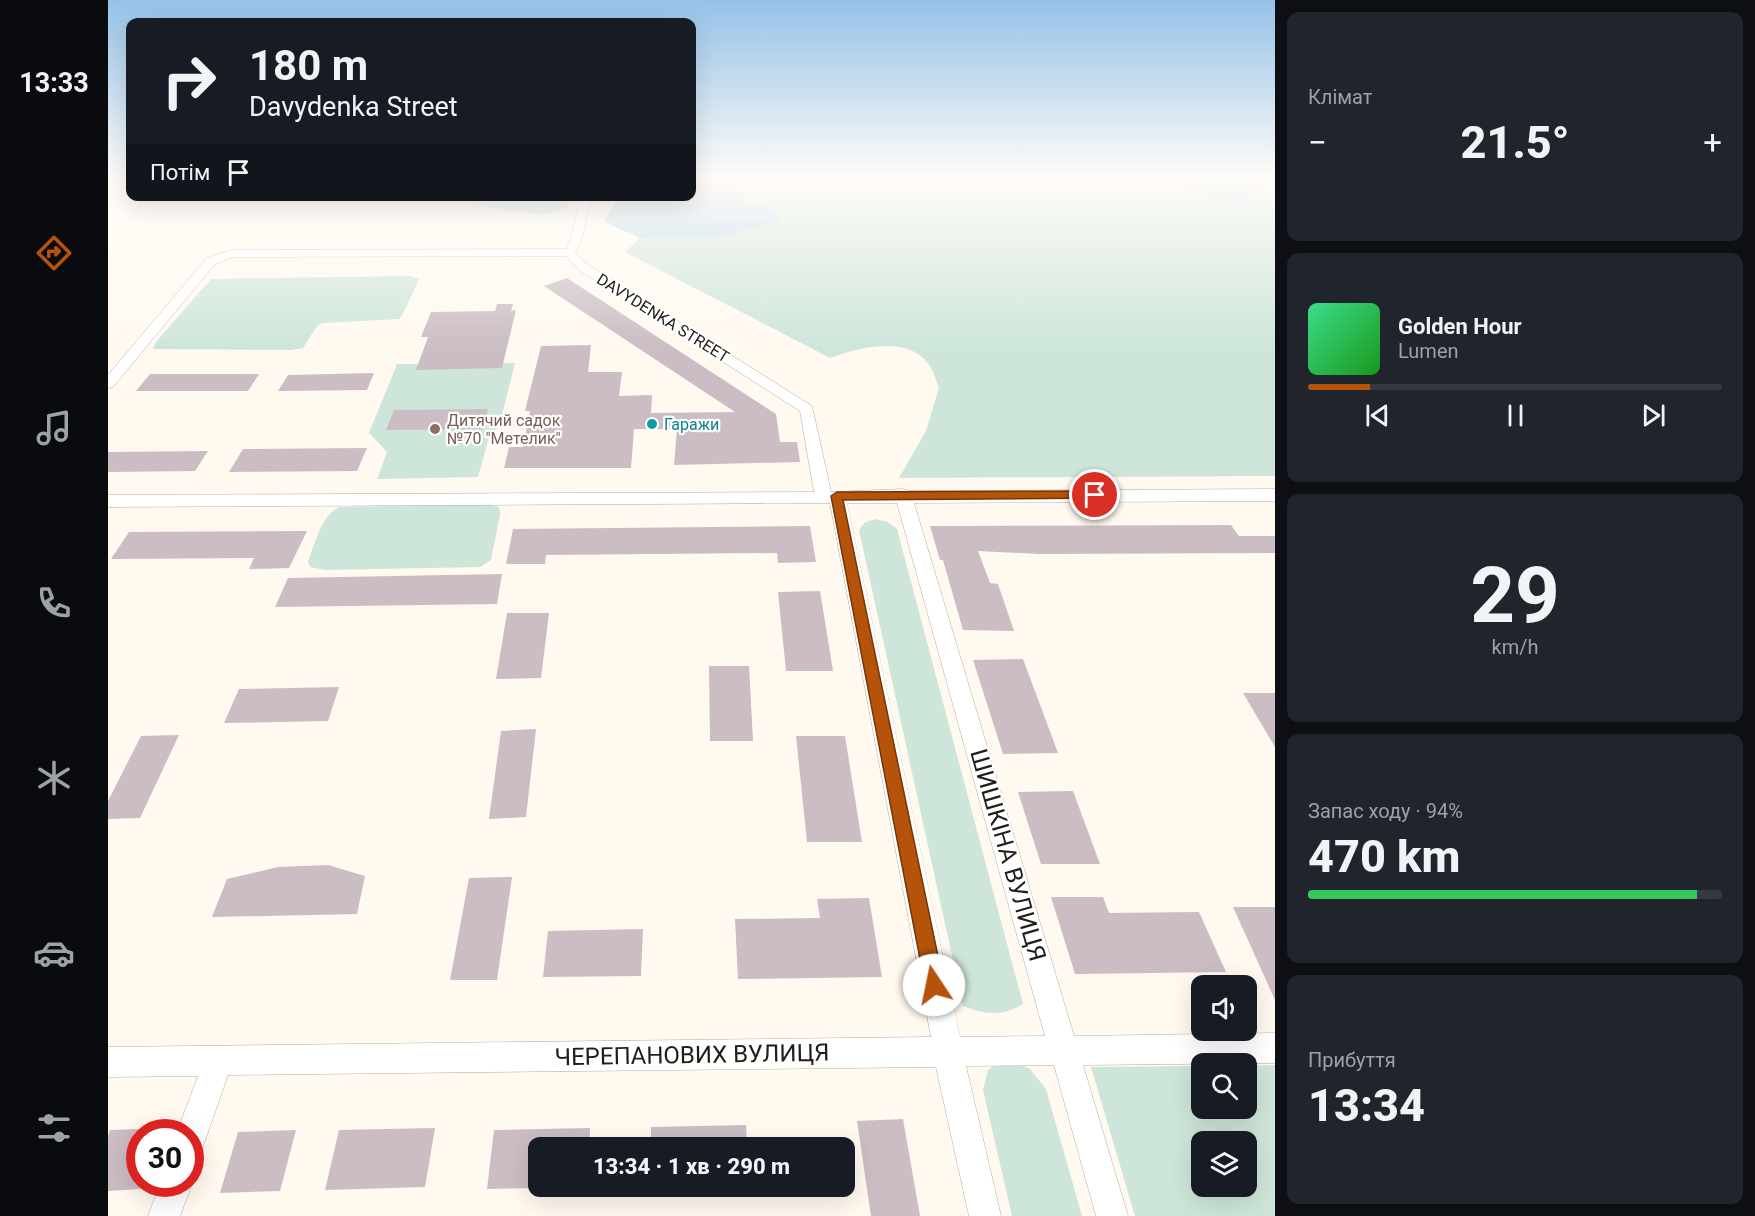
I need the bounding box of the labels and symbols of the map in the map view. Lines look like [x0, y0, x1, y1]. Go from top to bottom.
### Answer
street label: DAVYDENKA STREET [593, 270, 733, 367]
place label: Дитячий садок №70 "Метелик" [447, 411, 561, 448]
place label: Гаражи [664, 415, 719, 434]
marker: Гаражи [645, 417, 659, 431]
marker: Дитячий садок №70 "Метелик" [428, 422, 442, 436]
pin [1069, 469, 1120, 520]
street label: ШИШКIНА ВУЛИЦЯ [964, 746, 1052, 964]
position arrow [902, 953, 966, 1017]
street label: ЧЕРЕПАНОВИХ ВУЛИЦЯ [554, 1039, 830, 1071]
speed limit sign: 30 [126, 1119, 204, 1197]

